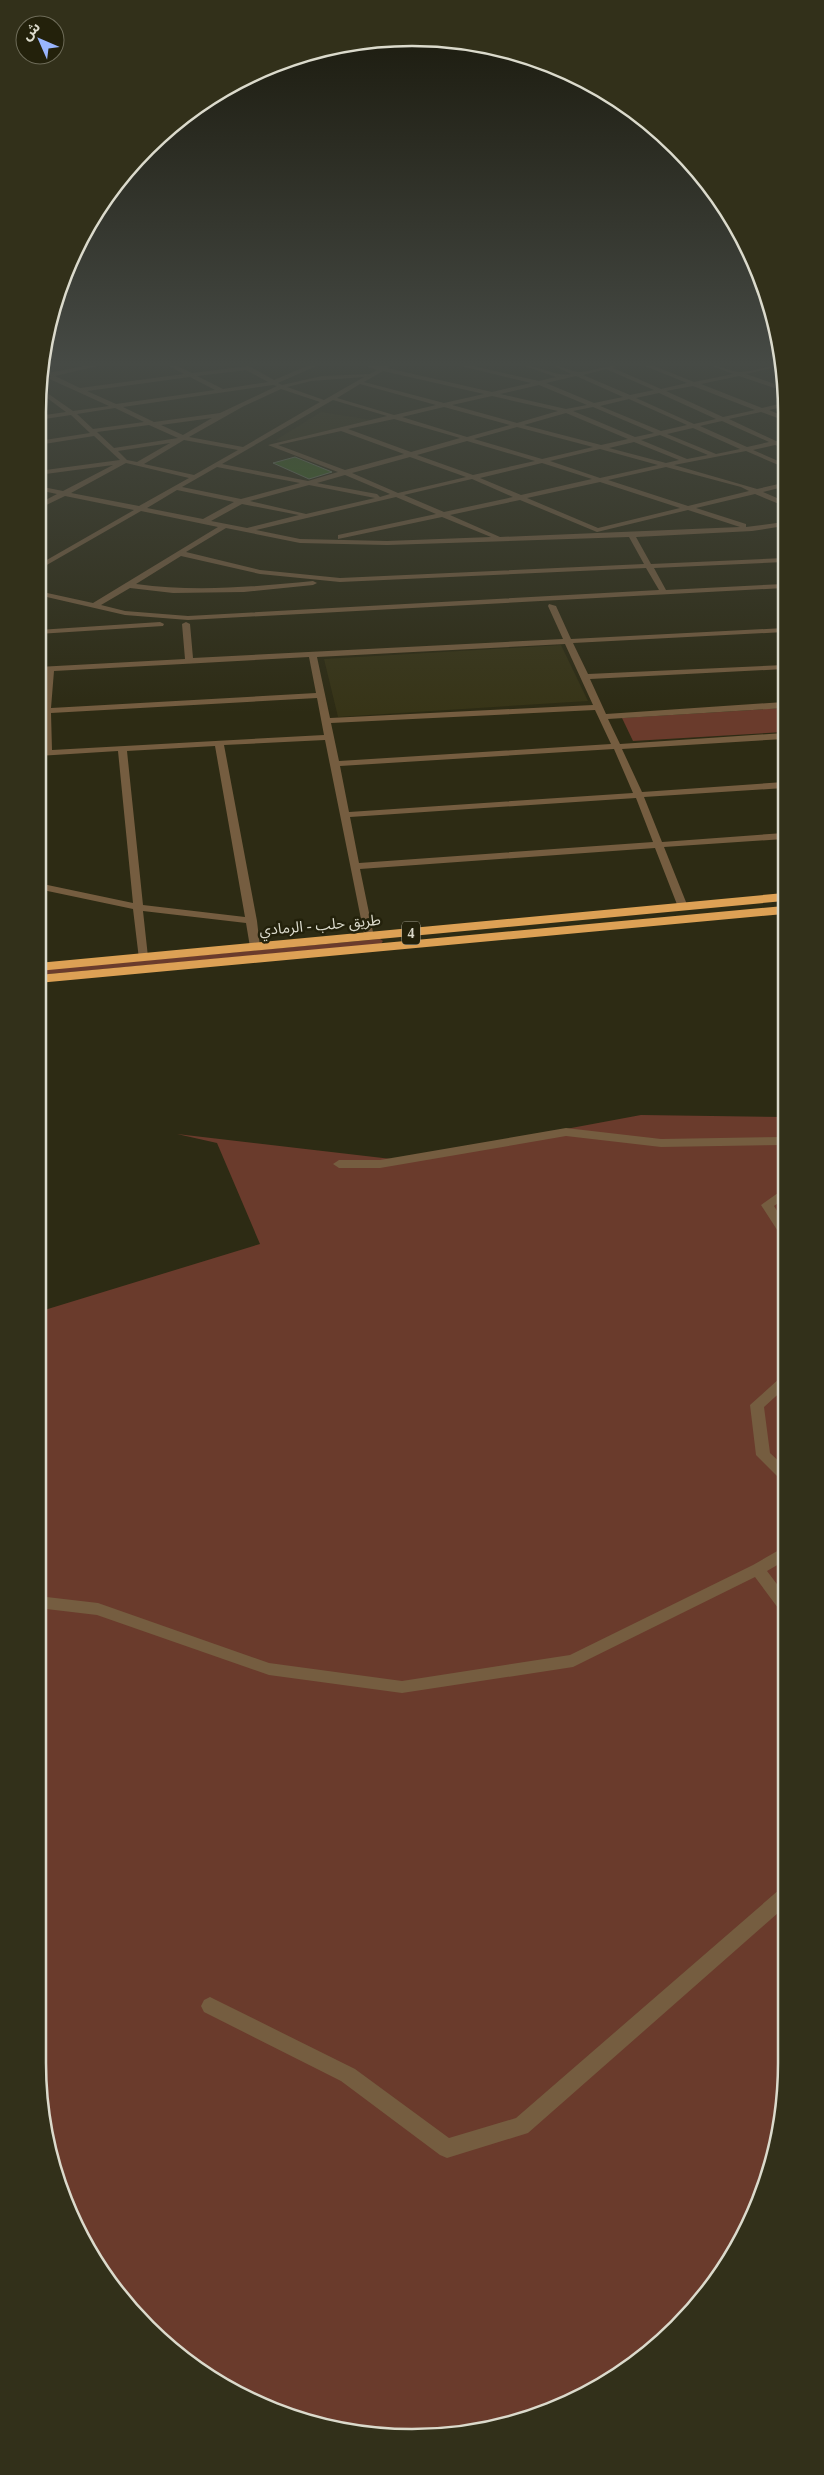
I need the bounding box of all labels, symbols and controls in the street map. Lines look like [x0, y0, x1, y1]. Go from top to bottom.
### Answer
north arrow [15, 15, 65, 65]
text: ش [19, 19, 43, 43]
street label: طريق حلب - الرمادي [259, 912, 382, 942]
road number: 4 [402, 921, 420, 944]

